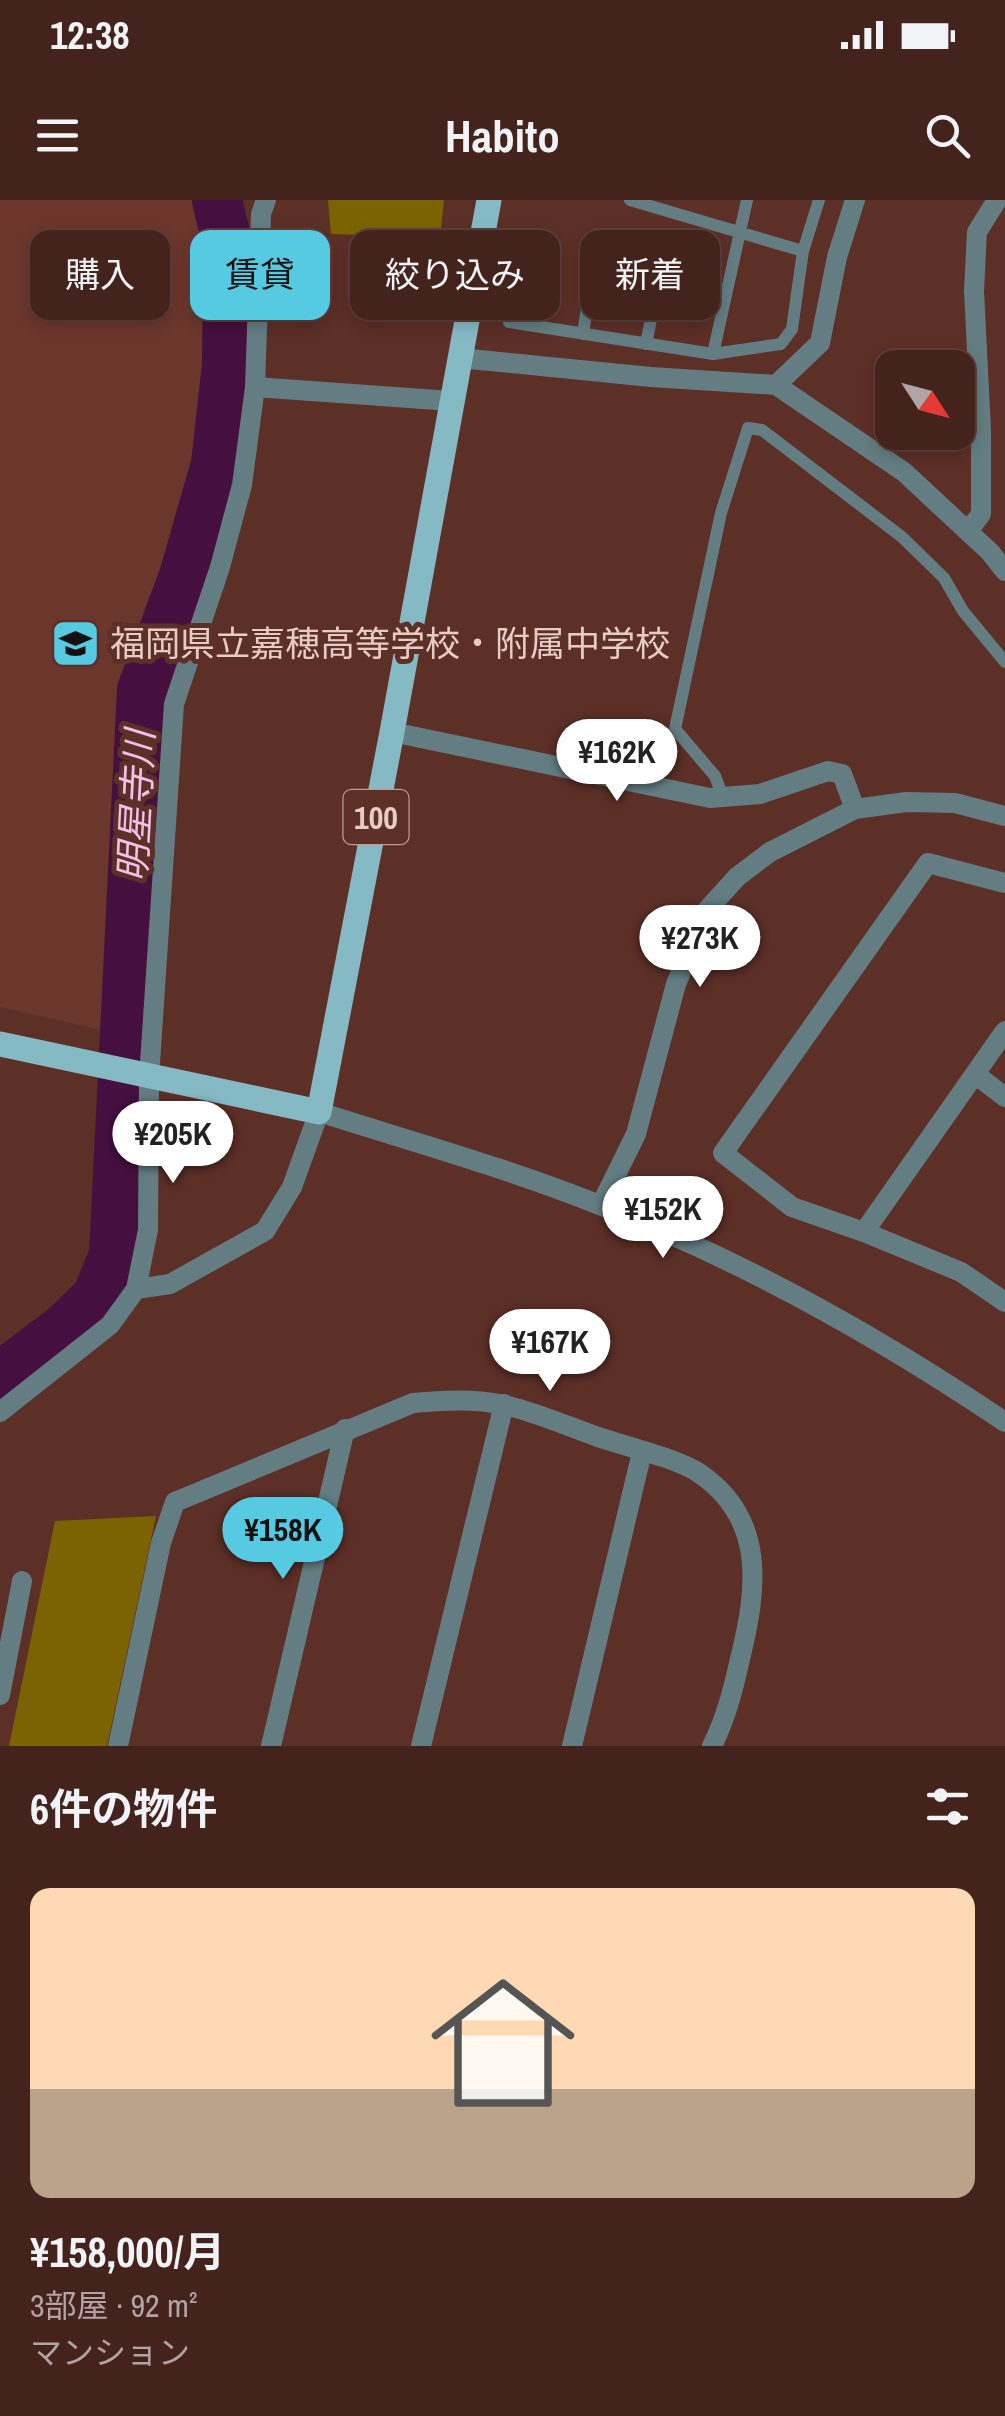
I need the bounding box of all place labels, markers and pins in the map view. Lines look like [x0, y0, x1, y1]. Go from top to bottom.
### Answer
school or university icon: 福岡県立嘉穂高等学校・附属中学校 [49, 617, 101, 669]
place label: 福岡県立嘉穂高等学校・附属中学校 [110, 620, 670, 667]
pin: ¥162K [547, 719, 687, 804]
pin: ¥273K [630, 905, 770, 990]
pin: ¥205K [103, 1101, 243, 1186]
pin: ¥152K [593, 1176, 733, 1261]
pin: ¥167K [480, 1309, 620, 1394]
pin: ¥158K [213, 1497, 353, 1582]

